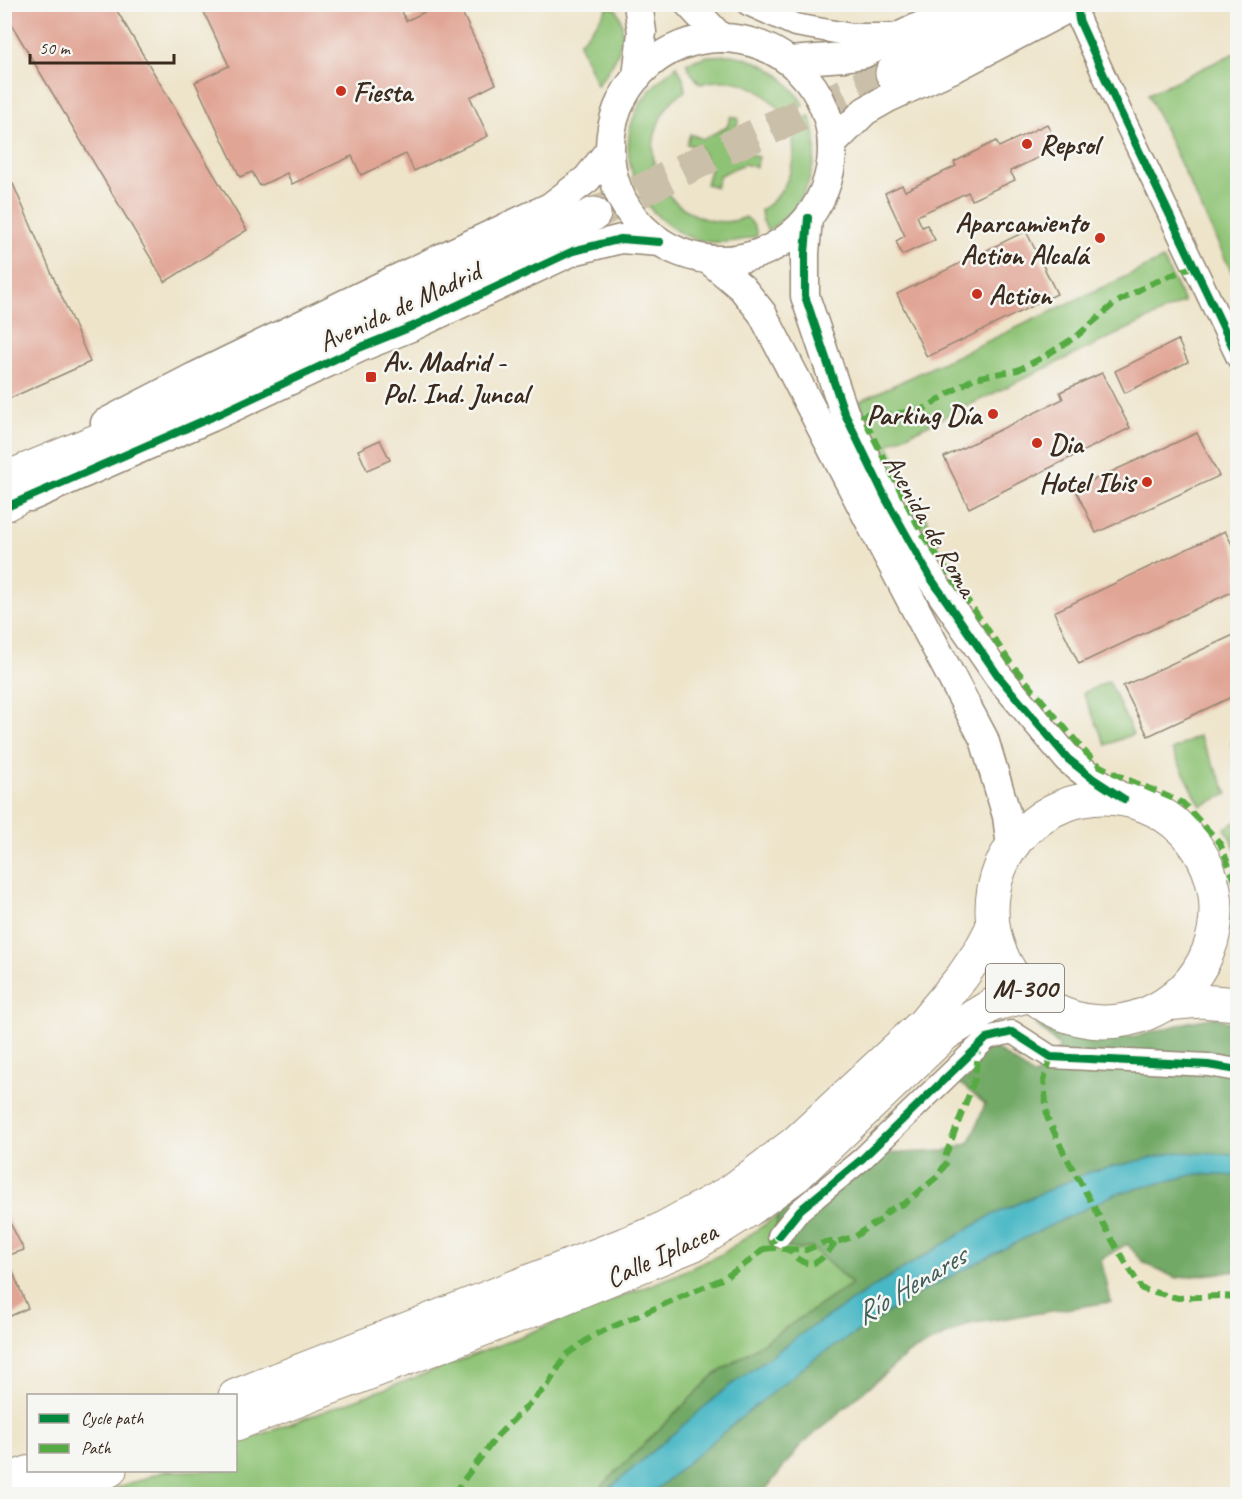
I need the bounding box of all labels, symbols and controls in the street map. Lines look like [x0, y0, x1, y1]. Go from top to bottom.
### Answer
scale bar [30, 27, 174, 65]
text: 50 m [39, 37, 72, 59]
place label: Fiesta [353, 74, 414, 109]
marker: Fiesta [334, 84, 348, 98]
place label: Repsol [1039, 127, 1104, 162]
marker: Repsol [1020, 137, 1034, 151]
place label: Aparcamiento Action Alcalá [955, 205, 1091, 272]
marker: Aparcamiento Action Alcalá [1093, 231, 1107, 245]
street label: Avenida de Madrid [313, 252, 490, 359]
place label: Action [989, 277, 1053, 312]
marker: Action [970, 287, 984, 301]
place label: Av. Madrid - Pol. Ind. Juncal [383, 344, 533, 411]
marker: Av. Madrid - Pol. Ind. Juncal [364, 370, 378, 384]
place label: Parking Día [867, 397, 984, 432]
marker: Parking Día [986, 407, 1000, 421]
place label: Dia [1049, 426, 1085, 461]
marker: Dia [1030, 436, 1044, 450]
street label: Avenida de Roma [876, 447, 987, 605]
place label: Hotel Ibis [1039, 465, 1138, 500]
marker: Hotel Ibis [1140, 475, 1154, 489]
road number: M-300 [986, 964, 1064, 1012]
street label: Calle Iplacea [600, 1213, 724, 1295]
water label: Río Henares [848, 1235, 976, 1333]
legend [27, 1394, 237, 1472]
text: Cycle path [81, 1407, 144, 1429]
text: Path [81, 1437, 111, 1459]

